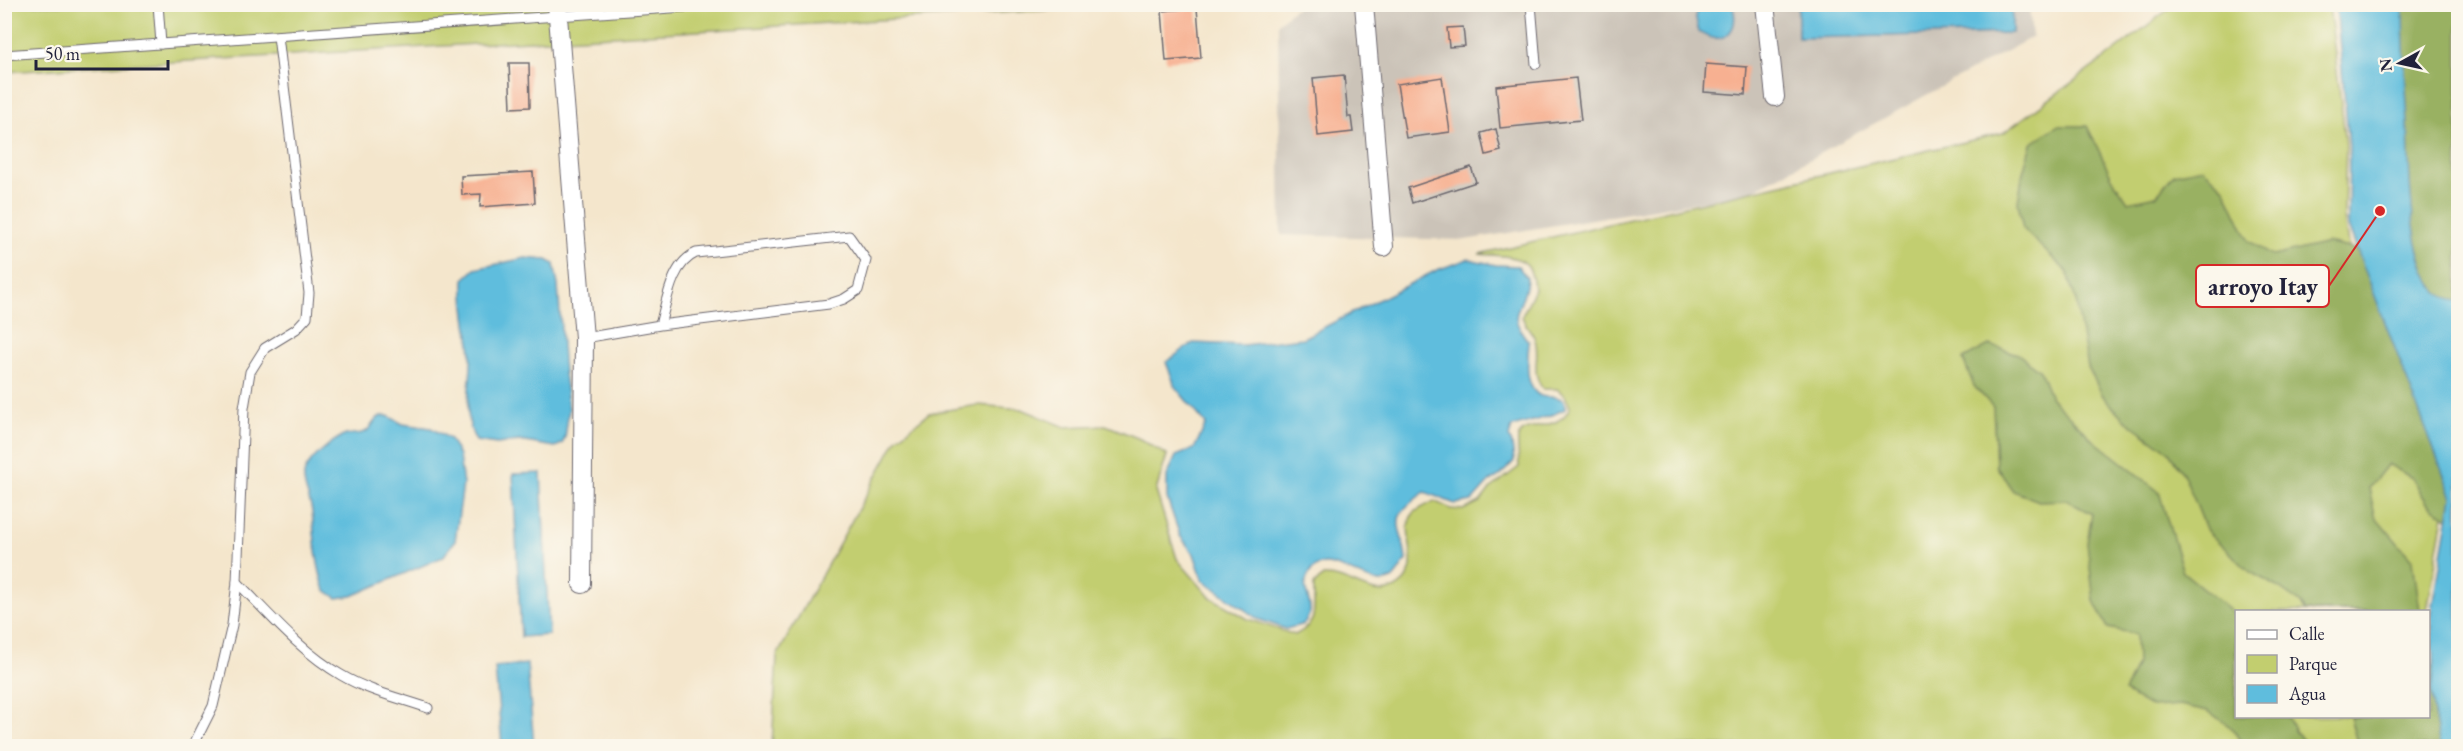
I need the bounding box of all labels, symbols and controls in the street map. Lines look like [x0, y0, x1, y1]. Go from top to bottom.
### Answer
scale bar [36, 33, 168, 71]
north arrow [2370, 33, 2430, 93]
text: 50 m [45, 42, 80, 65]
text: N [2374, 57, 2397, 73]
callout: arroyo Itay [2196, 265, 2329, 307]
text: arroyo Itay [2208, 271, 2318, 303]
legend [2235, 610, 2430, 718]
text: Calle [2289, 622, 2325, 645]
text: Parque [2289, 652, 2337, 675]
text: Agua [2288, 682, 2327, 705]

